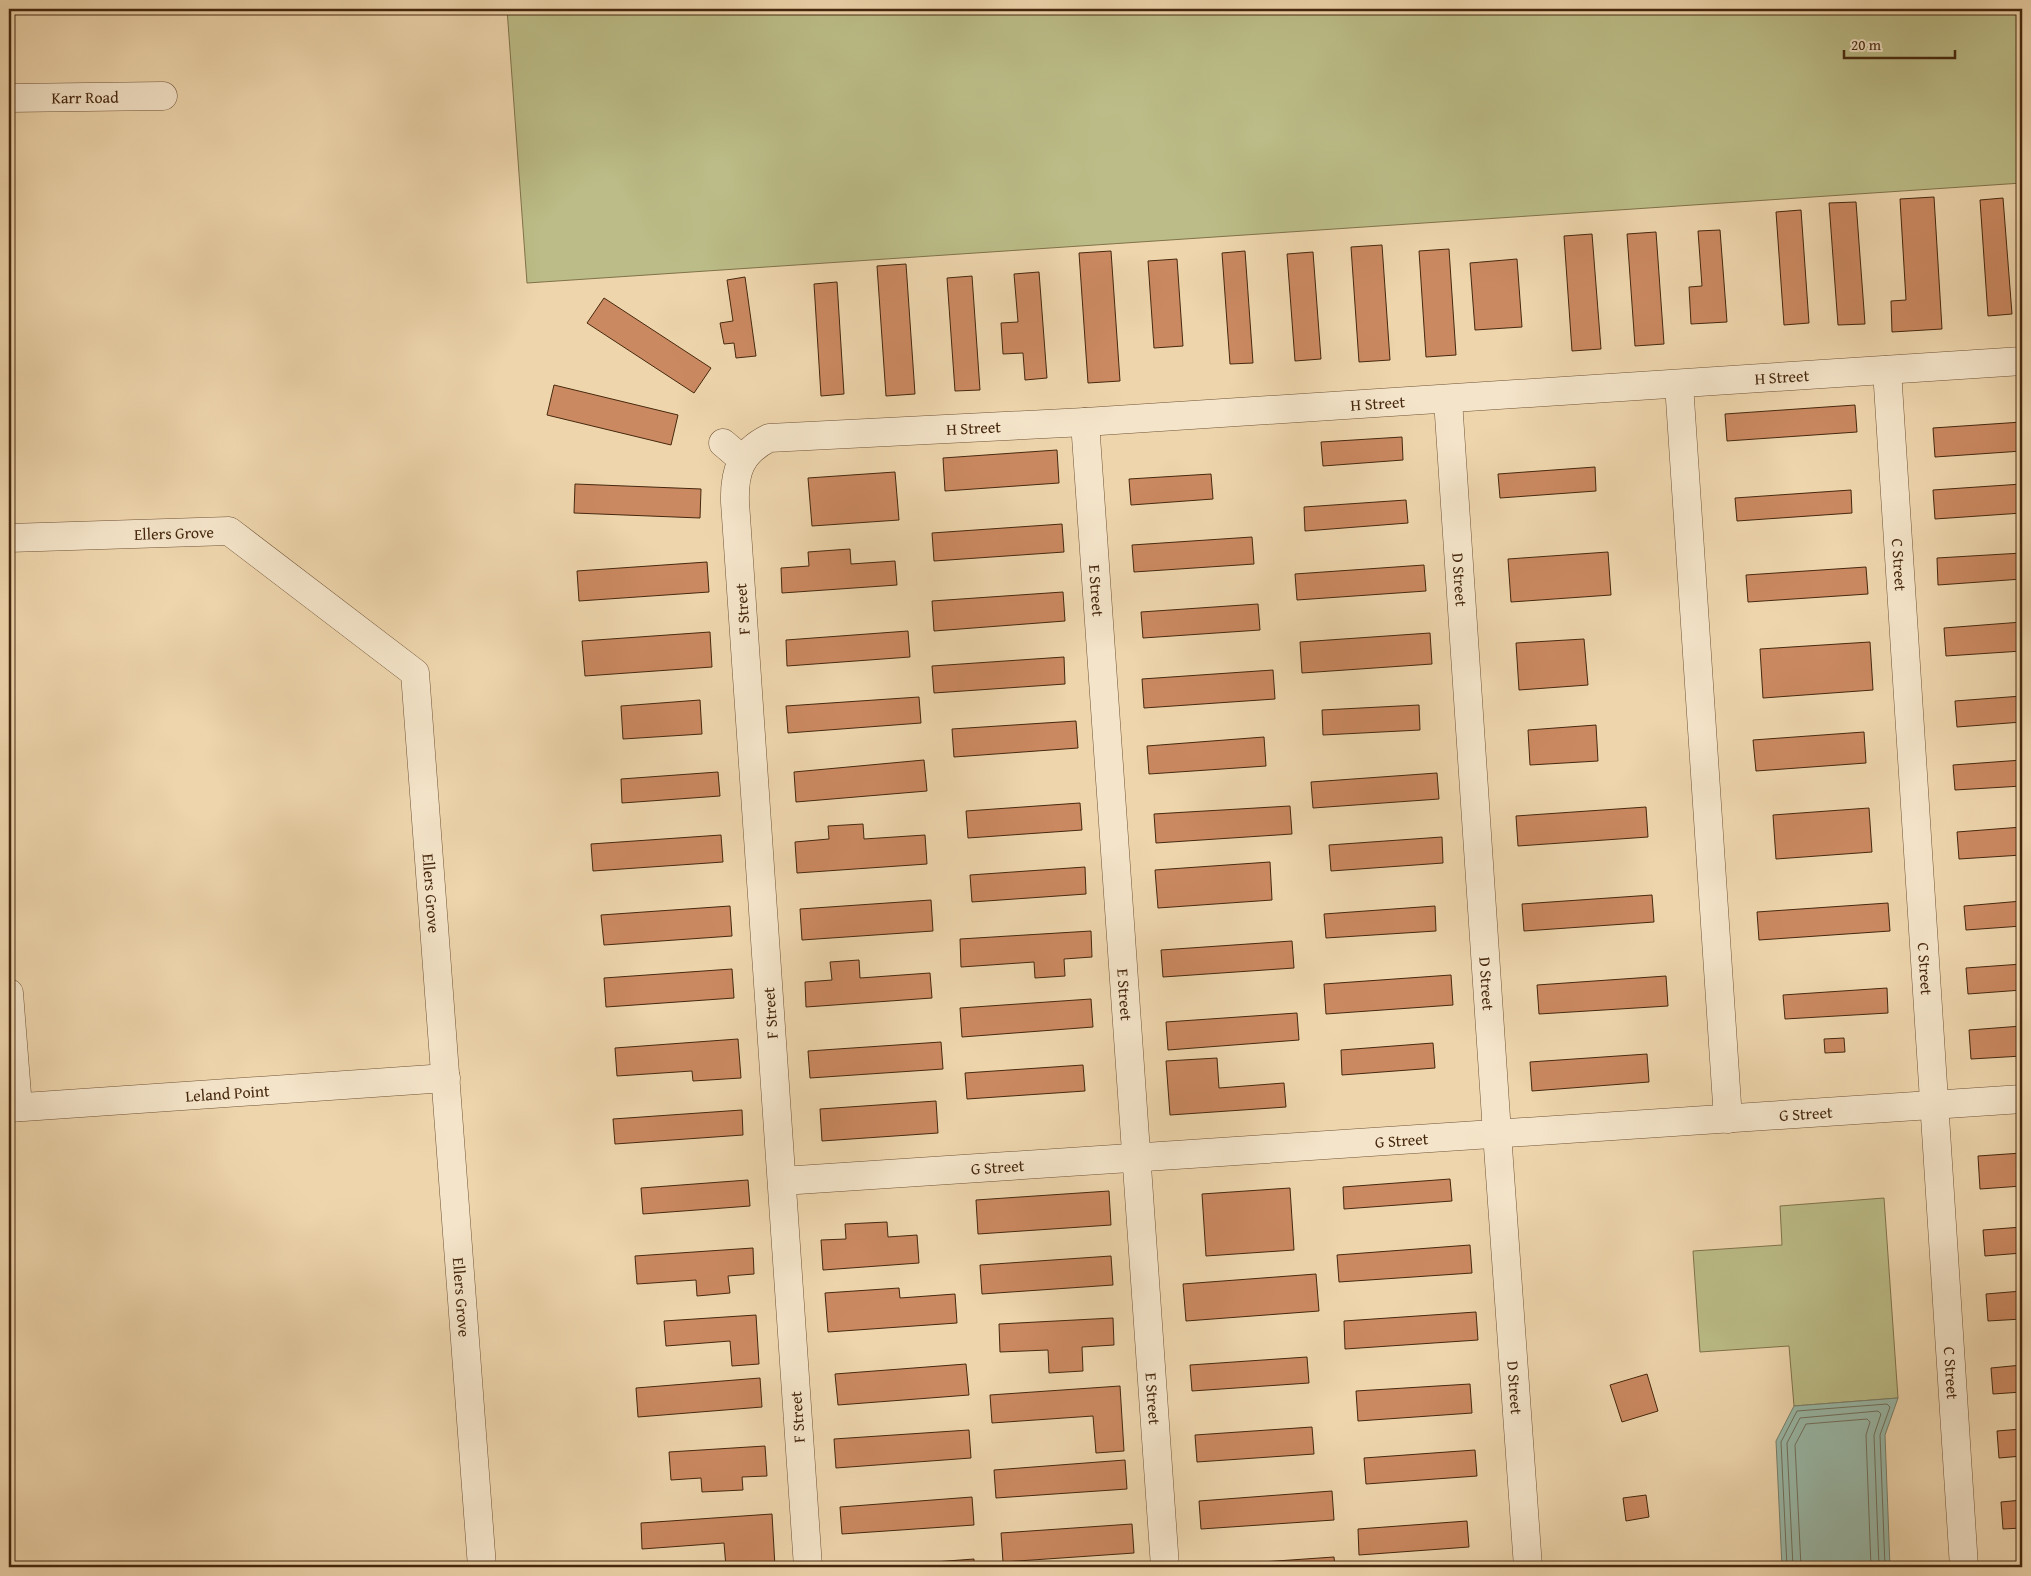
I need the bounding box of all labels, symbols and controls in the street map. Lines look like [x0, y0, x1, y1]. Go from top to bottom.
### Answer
scale bar [1844, 28, 1955, 60]
text: 20 m [1851, 34, 1882, 55]
street label: Karr Road [51, 85, 119, 109]
street label: H Street [1754, 363, 1810, 390]
street label: H Street [1350, 389, 1406, 417]
street label: H Street [946, 414, 1002, 441]
street label: Ellers Grove [134, 519, 214, 546]
street label: C Street [1886, 538, 1913, 592]
street label: D Street [1446, 552, 1474, 608]
street label: E Street [1083, 564, 1111, 618]
street label: F Street [728, 582, 756, 636]
street label: Ellers Grove [417, 853, 446, 934]
street label: C Street [1912, 942, 1939, 996]
street label: D Street [1473, 956, 1501, 1012]
street label: E Street [1111, 968, 1139, 1022]
street label: F Street [756, 986, 784, 1040]
street label: Leland Point [185, 1078, 271, 1108]
street label: G Street [1778, 1100, 1834, 1127]
street label: G Street [1374, 1126, 1429, 1154]
street label: G Street [970, 1153, 1025, 1180]
street label: Ellers Grove [447, 1256, 477, 1338]
street label: C Street [1938, 1346, 1965, 1400]
street label: D Street [1501, 1360, 1529, 1416]
street label: E Street [1139, 1372, 1167, 1426]
street label: F Street [783, 1390, 811, 1444]

